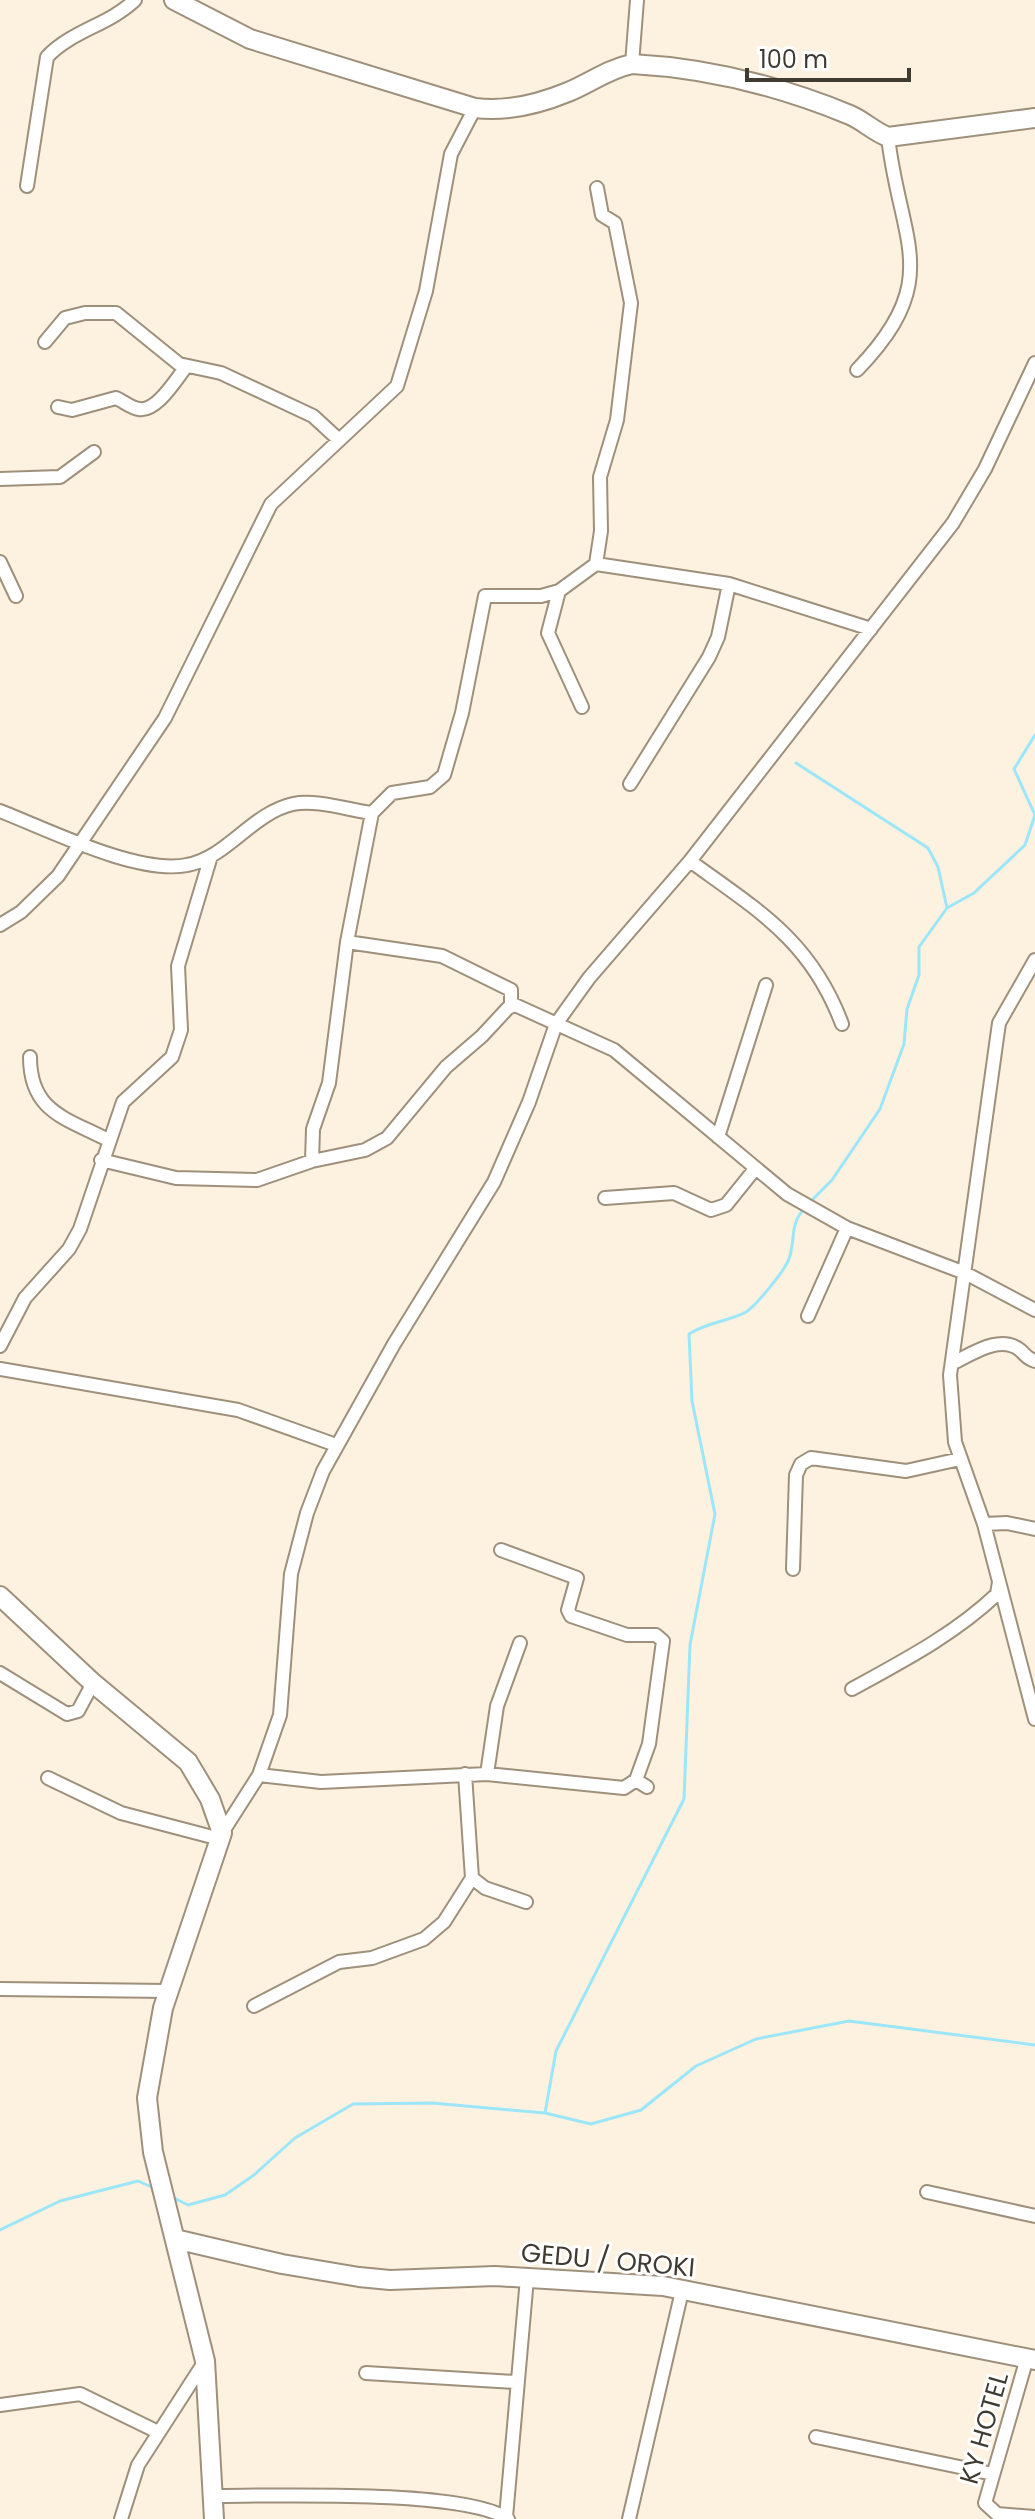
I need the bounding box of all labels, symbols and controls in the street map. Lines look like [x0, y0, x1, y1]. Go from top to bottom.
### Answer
scale bar [747, 32, 909, 82]
text: 100 m [759, 43, 828, 76]
street label: GEDU / OROKI [520, 2234, 696, 2286]
street label: KY HOTEL [951, 2368, 1017, 2488]

